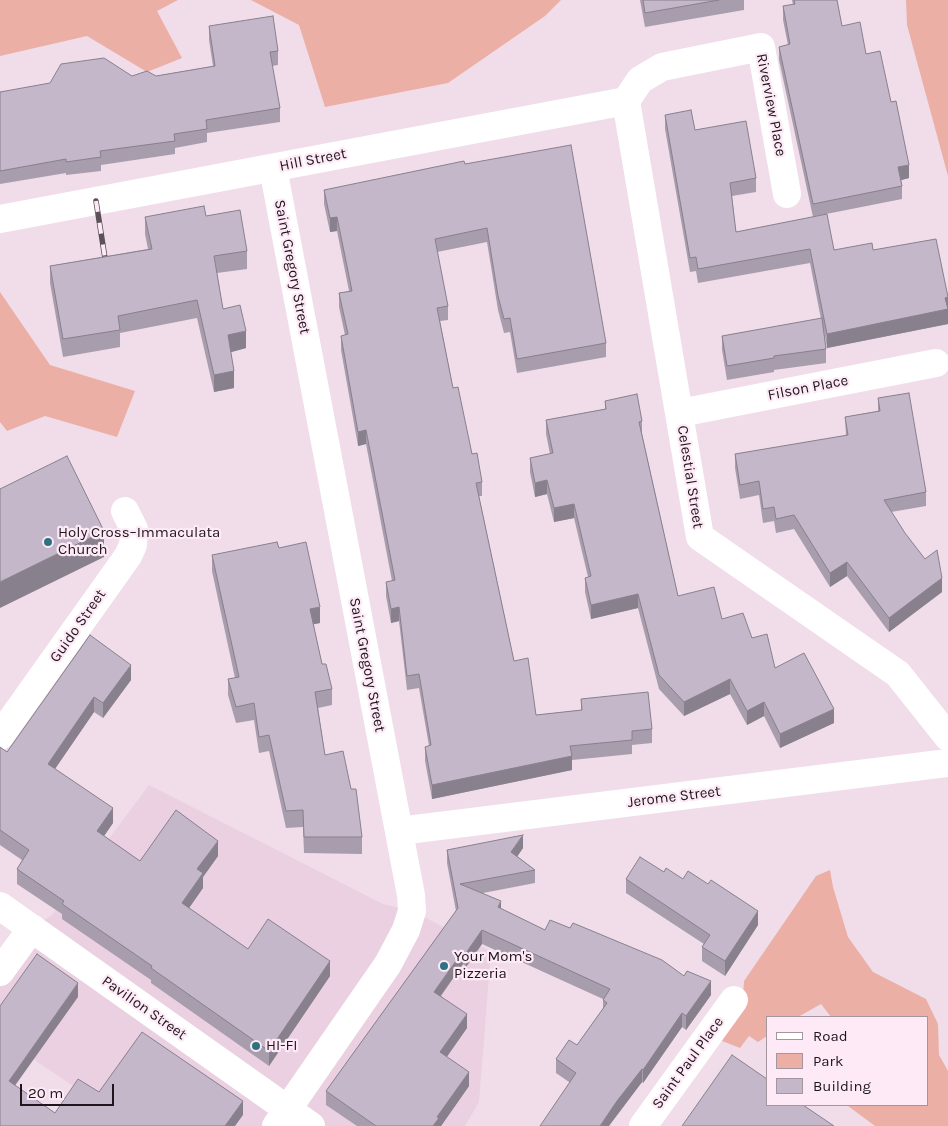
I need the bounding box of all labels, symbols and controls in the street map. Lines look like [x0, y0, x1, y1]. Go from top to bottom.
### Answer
street label: Riverview Place [752, 52, 790, 158]
street label: Hill Street [278, 145, 348, 175]
street label: Saint Gregory Street [270, 198, 314, 336]
street label: Filson Place [766, 371, 850, 405]
street label: Celestial Street [673, 424, 707, 530]
place label: Holy Cross–Immaculata Church [58, 524, 220, 559]
marker: Holy Cross–Immaculata Church [42, 536, 54, 548]
street label: Guido Street [46, 586, 110, 666]
street label: Saint Gregory Street [345, 596, 389, 734]
street label: Jerome Street [626, 782, 722, 812]
place label: Your Mom's Pizzeria [454, 948, 532, 983]
marker: Your Mom's Pizzeria [438, 960, 450, 972]
street label: Pavilion Street [98, 972, 190, 1044]
street label: Saint Paul Place [648, 1013, 728, 1113]
legend [766, 1016, 928, 1106]
text: Road [813, 1027, 848, 1045]
place label: HI-FI [266, 1037, 298, 1055]
marker: HI-FI [250, 1040, 262, 1052]
text: Park [813, 1052, 843, 1070]
scale bar [22, 1074, 116, 1106]
text: Building [813, 1077, 871, 1095]
text: 20 m [28, 1084, 63, 1102]

